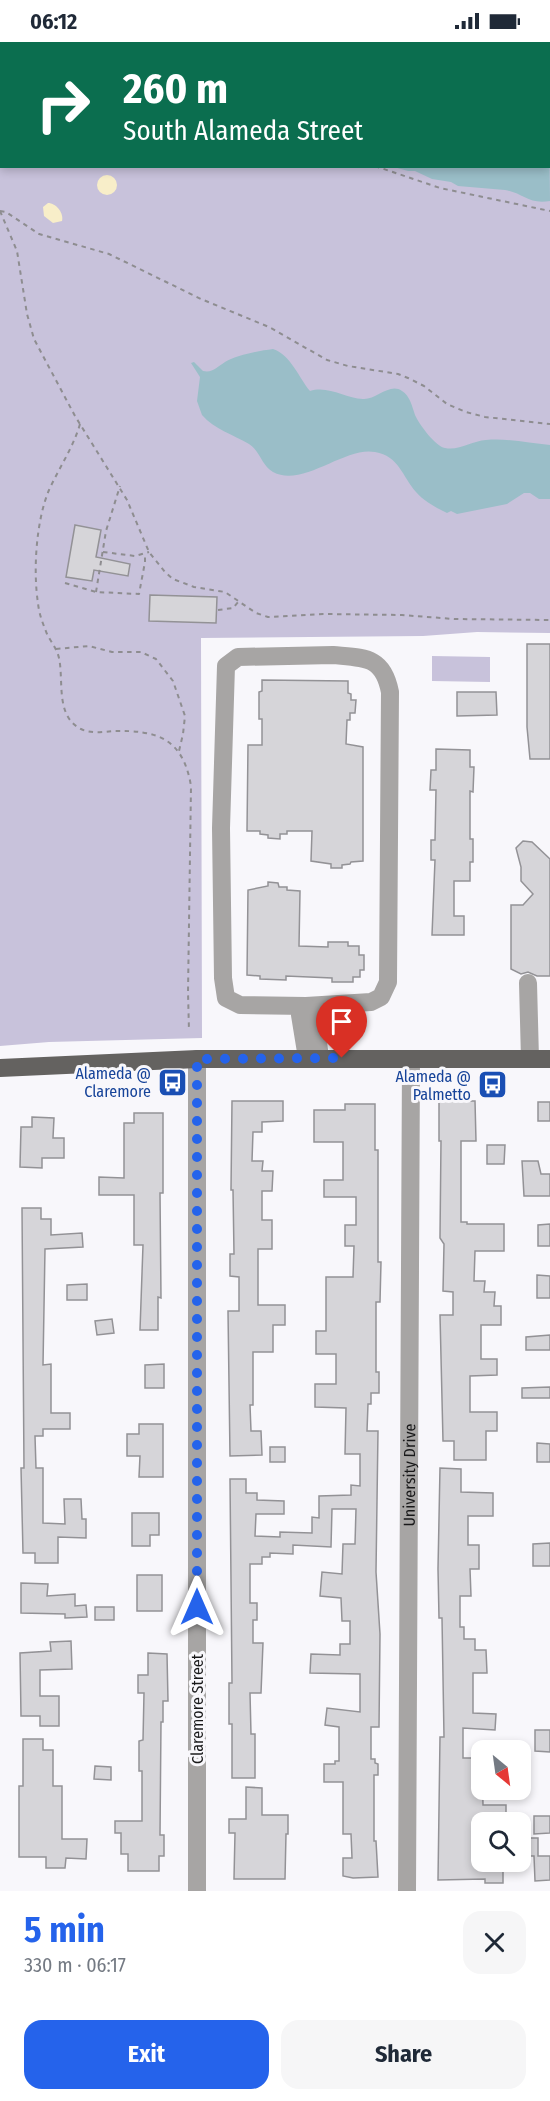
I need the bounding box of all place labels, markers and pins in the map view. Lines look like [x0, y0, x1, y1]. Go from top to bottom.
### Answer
pin [316, 996, 367, 1058]
place label: Alameda @ Claremore [75, 1064, 151, 1101]
bus stop icon: Alameda @ Claremore [156, 1066, 188, 1098]
place label: Alameda @ Palmetto [395, 1067, 471, 1104]
bus stop icon: Alameda @ Palmetto [476, 1069, 508, 1101]

